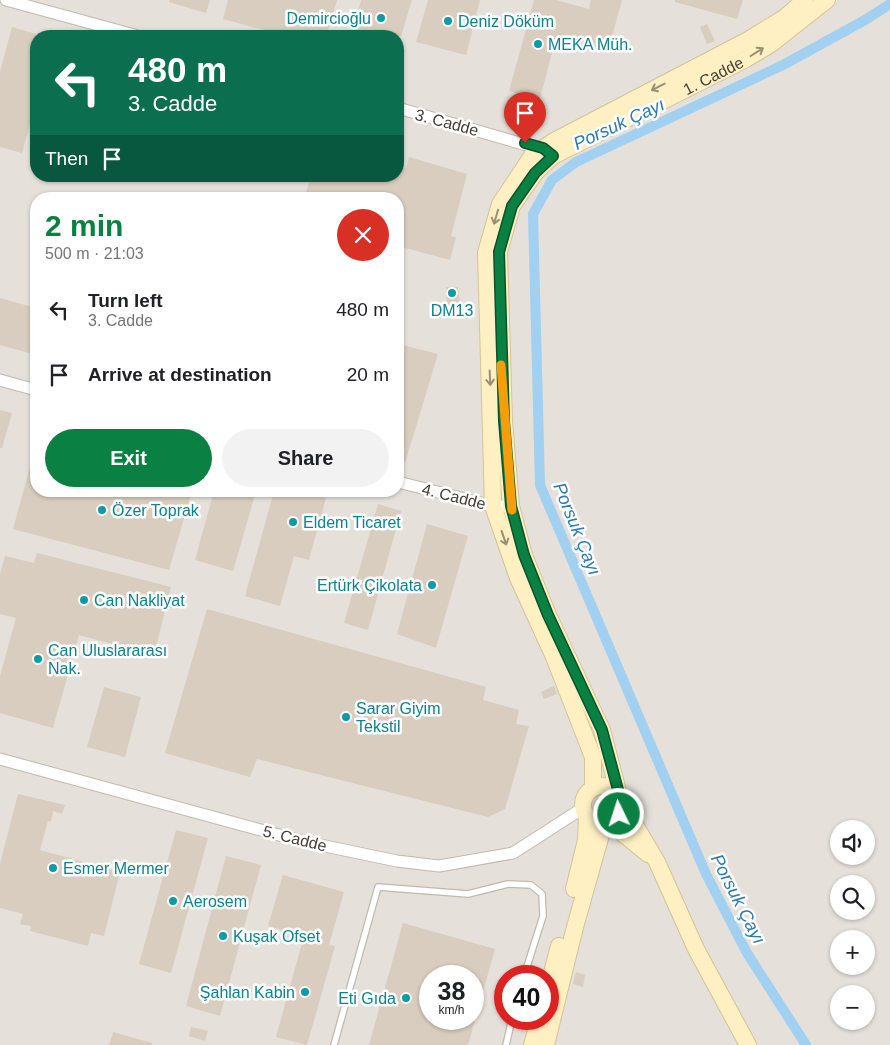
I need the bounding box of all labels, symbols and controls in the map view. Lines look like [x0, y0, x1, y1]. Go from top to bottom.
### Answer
place label: Demircioğlu [287, 10, 371, 27]
marker: Demircioğlu [375, 12, 387, 24]
place label: Deniz Döküm [458, 13, 554, 30]
marker: Deniz Döküm [442, 15, 454, 27]
place label: MEKA Müh. [548, 36, 632, 53]
marker: MEKA Müh. [532, 38, 544, 50]
one-way arrow [750, 47, 764, 57]
icon: left [45, 50, 110, 115]
text: 480 m [128, 50, 227, 89]
street label: 1. Cadde [681, 54, 746, 98]
one-way arrow [651, 83, 666, 92]
text: 3. Cadde [128, 91, 217, 116]
pin [504, 92, 546, 143]
water label: Porsuk Çayı [570, 94, 668, 154]
icon: arrive [511, 99, 539, 127]
street label: 3. Cadde [413, 106, 481, 139]
icon: arrive [98, 145, 126, 173]
text: Then [45, 148, 88, 169]
one-way arrow [491, 208, 501, 224]
text: 2 min [45, 209, 123, 242]
button: close [337, 209, 389, 261]
text: 500 m · 21:03 [45, 245, 144, 262]
marker: DM13 [446, 287, 458, 299]
text: Turn left [88, 290, 163, 311]
icon: left [45, 296, 73, 324]
text: 480 m [336, 299, 389, 320]
place label: DM13 [431, 302, 473, 319]
text: 3. Cadde [88, 312, 153, 329]
icon: arrive [45, 361, 73, 389]
text: Arrive at destination [88, 364, 272, 385]
text: 20 m [347, 364, 389, 385]
one-way arrow [485, 369, 495, 385]
button: Exit [45, 429, 212, 487]
button: Share [222, 429, 389, 487]
street label: 4. Cadde [420, 480, 488, 513]
water label: Porsuk Çayı [549, 480, 605, 578]
place label: Özer Toprak [112, 502, 200, 519]
marker: Özer Toprak [96, 504, 108, 516]
place label: Eldem Ticaret [303, 514, 401, 531]
marker: Eldem Ticaret [287, 516, 299, 528]
one-way arrow [500, 530, 510, 546]
place label: Ertürk Çikolata [317, 577, 422, 594]
marker: Ertürk Çikolata [426, 579, 438, 591]
place label: Can Nakliyat [94, 592, 185, 609]
marker: Can Nakliyat [78, 594, 90, 606]
place label: Can Uluslararası Nak. [48, 642, 167, 677]
marker: Can Uluslararası Nak. [32, 653, 44, 665]
place label: Sarar Giyim Tekstil [356, 700, 440, 735]
marker: Sarar Giyim Tekstil [340, 711, 352, 723]
position arrow [592, 787, 644, 839]
map controls [830, 820, 875, 1030]
button: sound [830, 820, 875, 865]
street label: 5. Cadde [261, 822, 329, 855]
water label: Porsuk Çayı [707, 851, 769, 947]
place label: Esmer Mermer [63, 860, 169, 877]
marker: Esmer Mermer [47, 862, 59, 874]
button: search [830, 875, 875, 920]
place label: Aerosem [183, 893, 247, 910]
marker: Aerosem [167, 895, 179, 907]
place label: Kuşak Ofset [233, 928, 321, 945]
marker: Kuşak Ofset [217, 930, 229, 942]
button: + [830, 930, 875, 975]
speed limit sign: 40 [494, 965, 559, 1030]
text: 38 [438, 977, 465, 1005]
place label: Şahlan Kabin [200, 984, 295, 1001]
button: − [830, 985, 875, 1030]
marker: Şahlan Kabin [299, 986, 311, 998]
place label: Eti Gıda [338, 990, 396, 1007]
marker: Eti Gıda [400, 992, 412, 1004]
text: km/h [438, 1003, 465, 1017]

